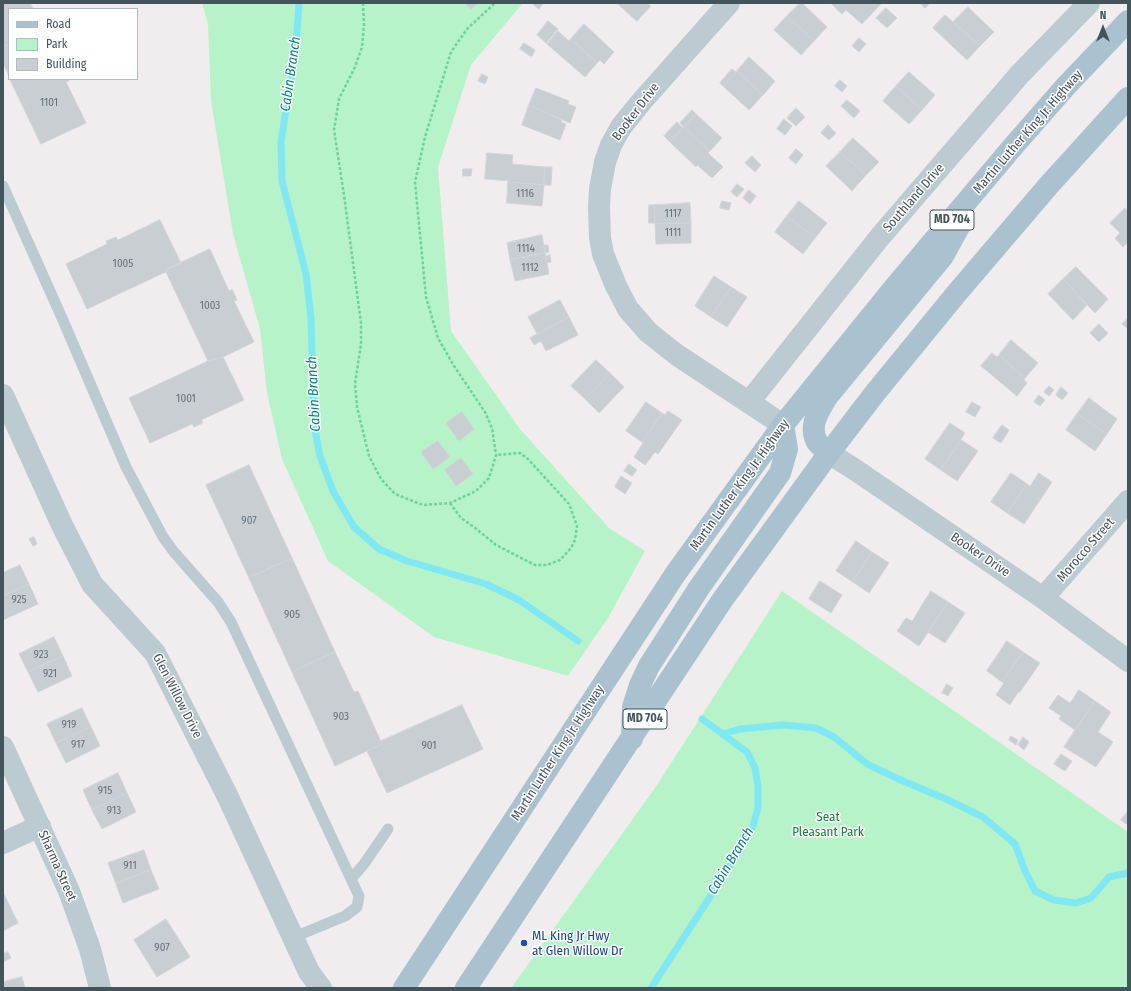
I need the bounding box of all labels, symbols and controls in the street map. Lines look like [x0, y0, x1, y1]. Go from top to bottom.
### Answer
legend [8, 8, 138, 80]
north arrow [1083, 8, 1123, 48]
text: N [1100, 9, 1106, 22]
text: Road [46, 17, 71, 31]
water label: Cabin Branch [277, 35, 305, 113]
text: Park [46, 37, 67, 51]
text: Building [46, 57, 86, 71]
street label: Martin Luther King Jr. Highway [970, 67, 1086, 197]
street label: Booker Drive [609, 80, 663, 144]
house number: 1101 [40, 96, 58, 110]
street label: Southland Drive [880, 161, 948, 235]
house number: 1116 [516, 187, 534, 201]
house number: 1117 [664, 207, 682, 221]
road number: MD 704 [930, 210, 974, 230]
house number: 1111 [665, 226, 681, 240]
house number: 1114 [517, 242, 535, 256]
house number: 1005 [113, 257, 133, 271]
house number: 1112 [521, 261, 539, 275]
house number: 1003 [200, 299, 220, 313]
water label: Cabin Branch [304, 356, 324, 432]
house number: 1001 [176, 392, 196, 406]
street label: Martin Luther King Jr. Highway [687, 416, 793, 554]
house number: 907 [241, 514, 257, 528]
street label: Morocco Street [1054, 515, 1118, 585]
street label: Booker Drive [947, 529, 1013, 581]
house number: 925 [11, 593, 27, 607]
house number: 905 [284, 608, 300, 622]
house number: 923 [34, 648, 48, 662]
street label: Glen Willow Drive [149, 651, 205, 741]
house number: 921 [43, 667, 57, 681]
street label: Martin Luther King Jr. Highway [508, 682, 608, 824]
road number: MD 704 [623, 709, 667, 729]
house number: 903 [333, 710, 349, 724]
house number: 919 [62, 718, 76, 732]
house number: 917 [71, 738, 85, 752]
house number: 901 [421, 739, 437, 753]
house number: 915 [98, 784, 112, 798]
house number: 913 [107, 804, 121, 818]
park label: Seat Pleasant Park [792, 809, 864, 840]
water label: Cabin Branch [704, 824, 758, 898]
street label: Sharma Street [35, 828, 79, 904]
house number: 911 [123, 859, 137, 873]
place label: ML King Jr Hwy at Glen Willow Dr [532, 928, 623, 959]
marker: ML King Jr Hwy at Glen Willow Dr [519, 938, 529, 948]
house number: 907 [154, 941, 170, 955]

